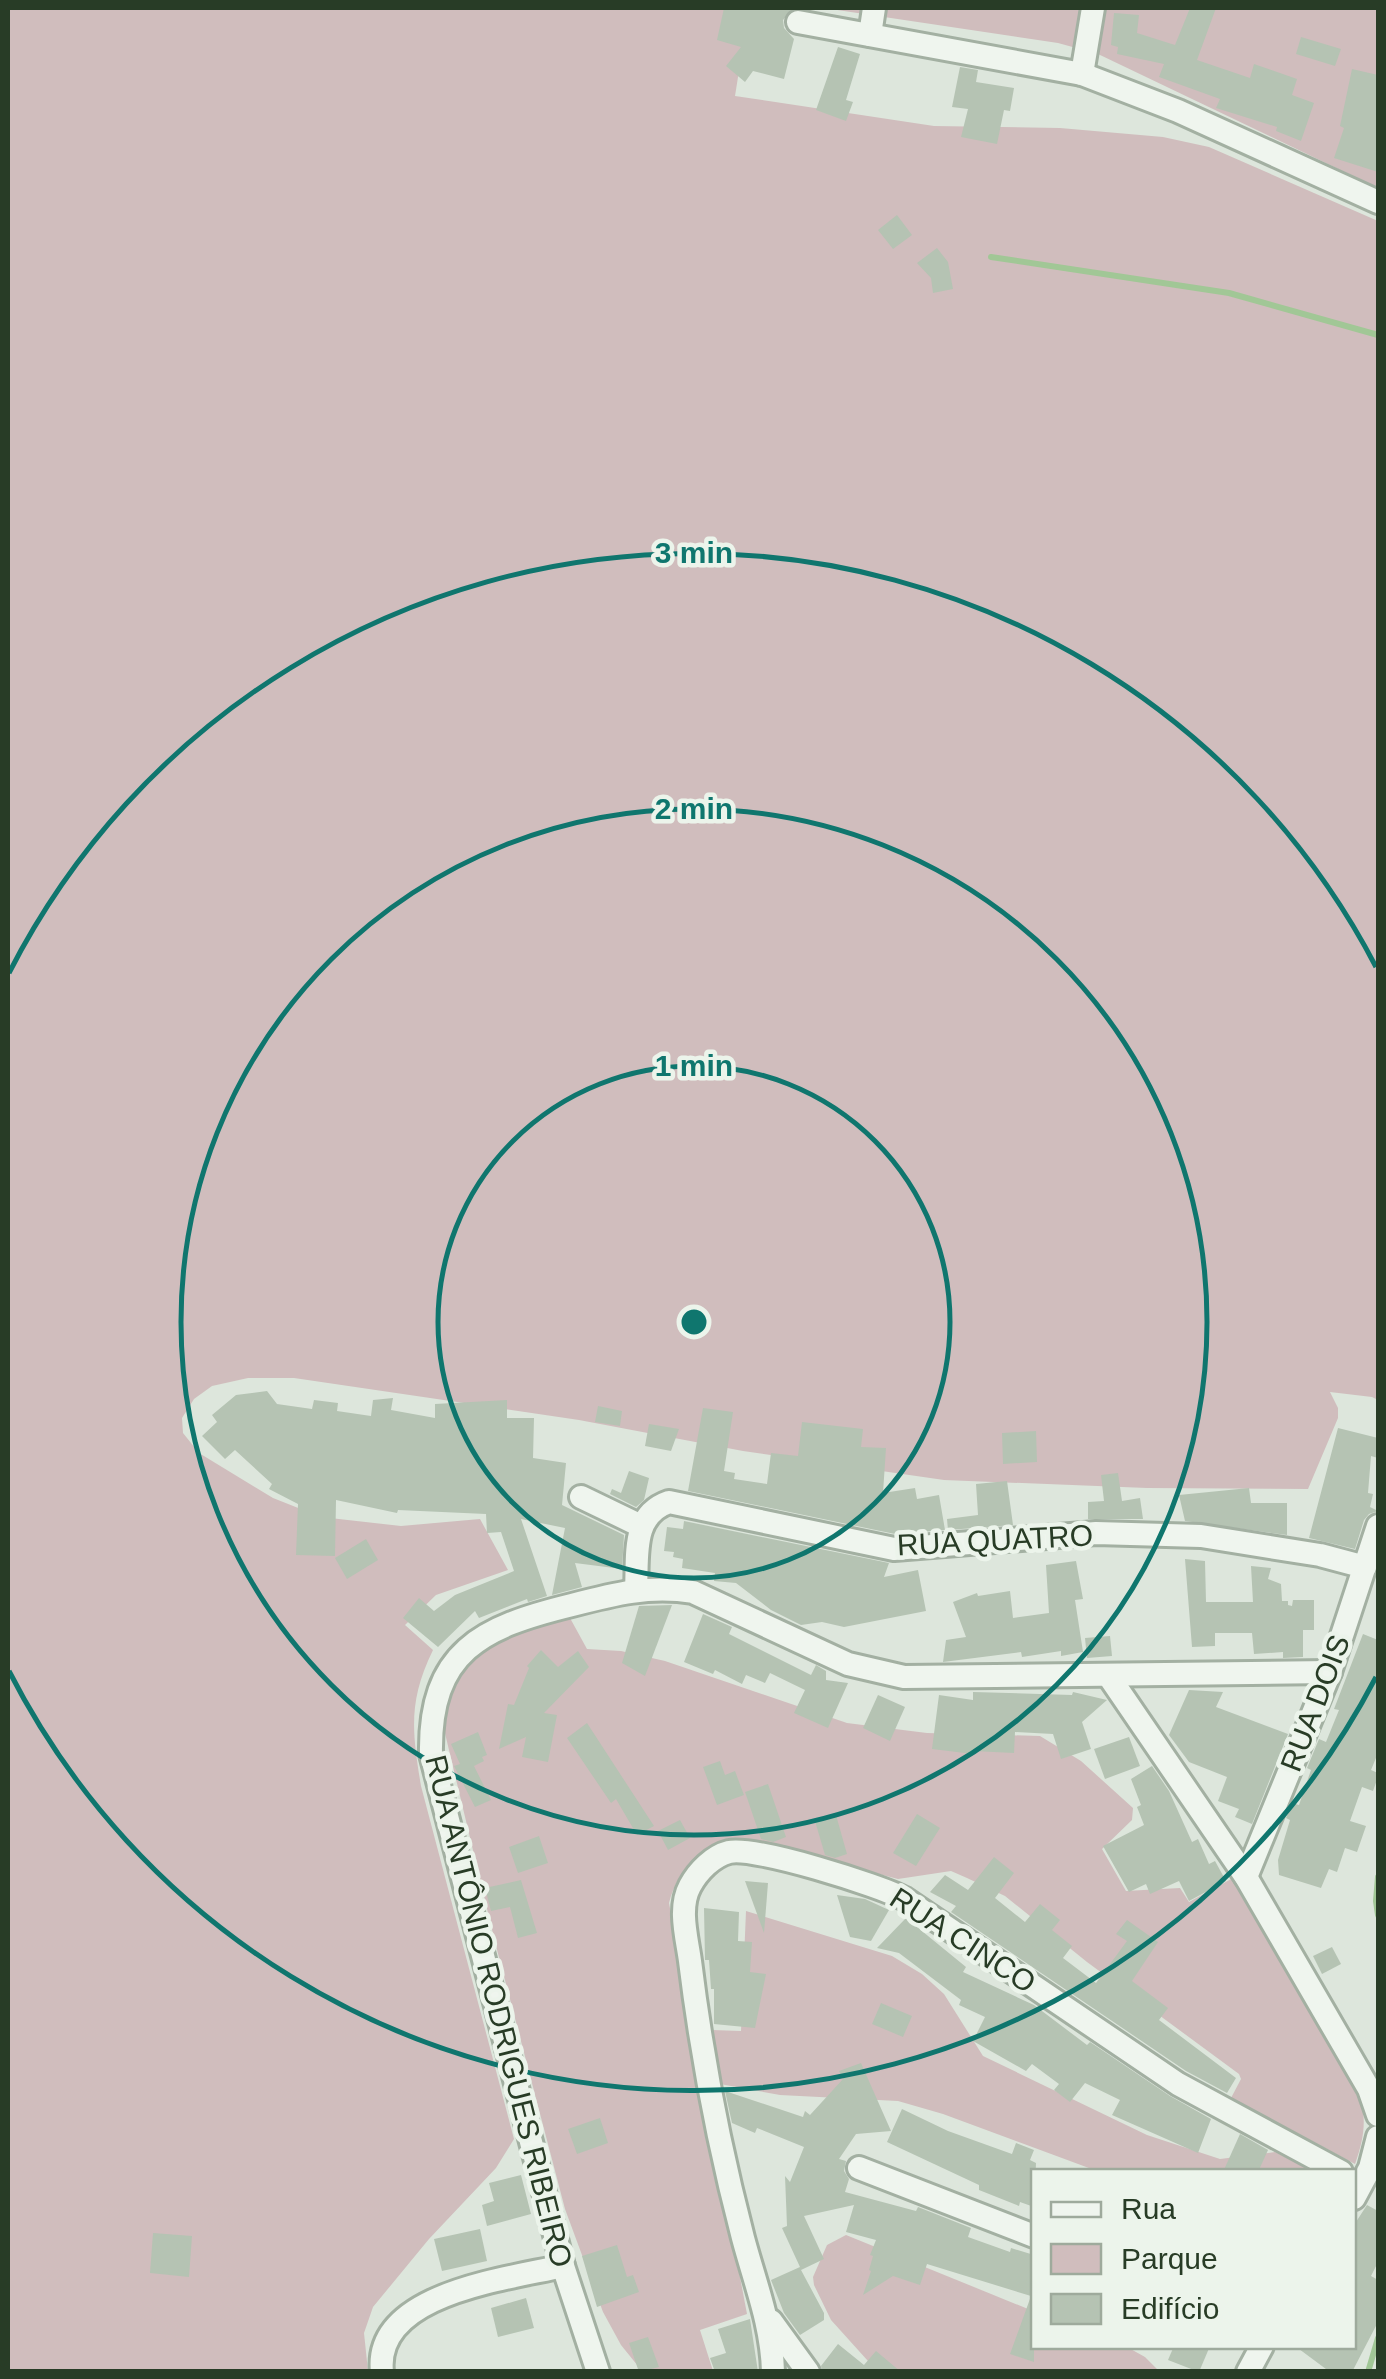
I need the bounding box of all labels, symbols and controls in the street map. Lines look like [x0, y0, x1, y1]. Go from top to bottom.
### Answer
text: 3 min [655, 536, 733, 569]
text: 2 min [655, 792, 733, 825]
text: 1 min [655, 1049, 733, 1082]
centre of rings [676, 1304, 712, 1340]
street label: RUA QUATRO [896, 1518, 1094, 1562]
street label: RUA DOIS [1274, 1630, 1356, 1776]
street label: RUA ANTÔNIO RODRIGUES RIBEIRO [419, 1751, 579, 2271]
street label: RUA CINCO [884, 1881, 1042, 1999]
legend [1031, 2169, 1356, 2349]
text: Rua [1121, 2192, 1176, 2225]
text: Parque [1121, 2242, 1218, 2275]
text: Edifício [1121, 2292, 1219, 2325]

